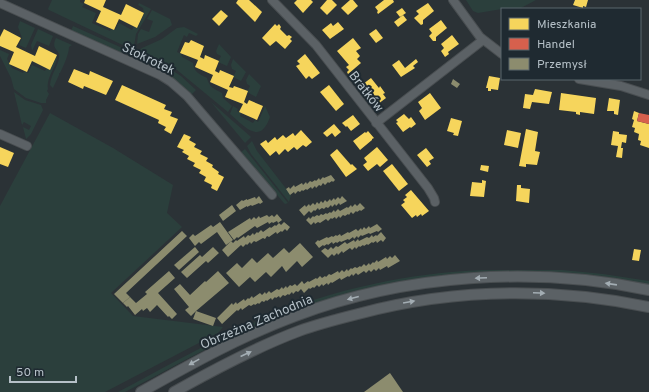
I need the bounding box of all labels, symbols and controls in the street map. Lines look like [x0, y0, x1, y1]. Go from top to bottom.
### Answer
legend [501, 8, 641, 80]
text: Mieszkania [537, 17, 596, 33]
text: Handel [537, 37, 575, 53]
street label: Stokrotek [119, 40, 177, 80]
text: Przemysł [537, 57, 587, 73]
street label: Bratków [344, 69, 386, 116]
one-way arrow [474, 275, 487, 281]
one-way arrow [604, 281, 617, 287]
one-way arrow [533, 290, 546, 296]
street label: Obrzeżna Zachodnia [198, 292, 315, 354]
one-way arrow [346, 296, 359, 302]
one-way arrow [403, 299, 415, 305]
one-way arrow [240, 351, 251, 357]
scale bar [10, 358, 76, 384]
one-way arrow [188, 359, 199, 366]
text: 50 m [16, 365, 44, 381]

